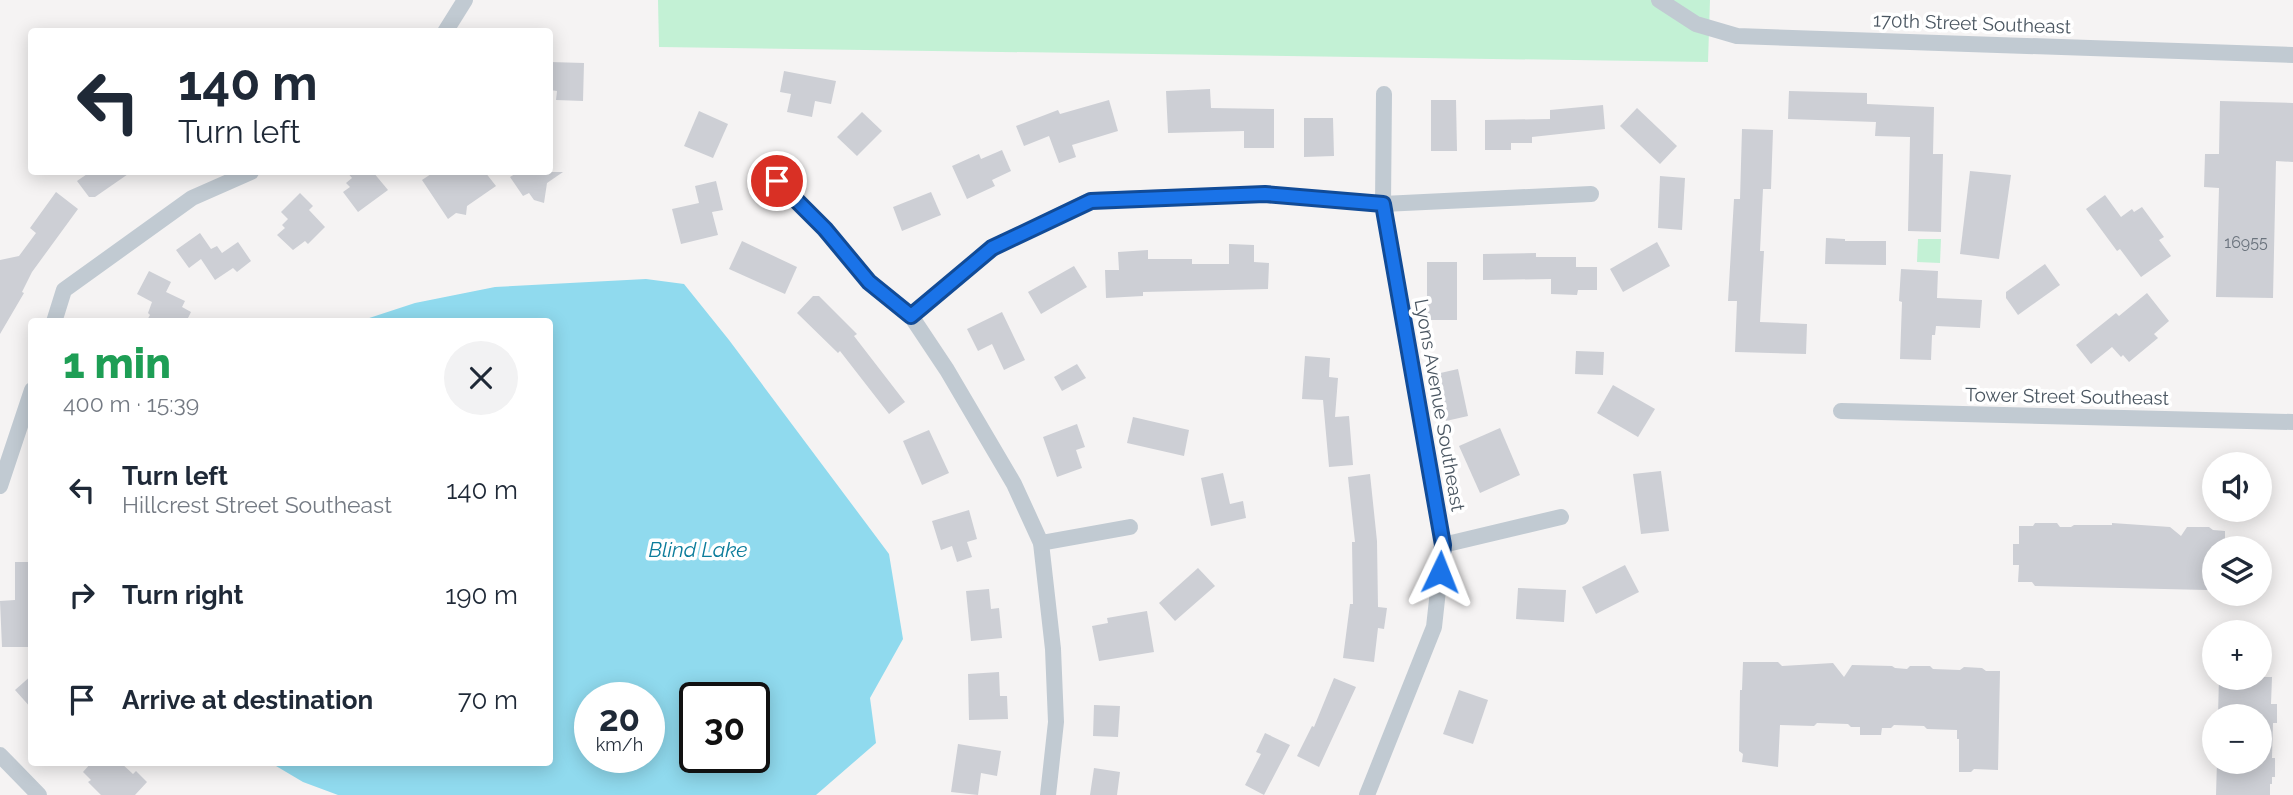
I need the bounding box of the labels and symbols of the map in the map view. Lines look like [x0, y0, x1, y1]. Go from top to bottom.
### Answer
street label: 170th Street Southeast [1873, 9, 2072, 37]
pin [747, 151, 807, 211]
house number: 16955 [2224, 233, 2268, 252]
street label: Lyons Avenue Southeast [1410, 297, 1470, 514]
street label: Tower Street Southeast [1965, 383, 2170, 409]
position arrow [1403, 535, 1477, 609]
water label: Blind Lake [648, 537, 748, 562]
speed limit sign: 30 [679, 682, 770, 773]

